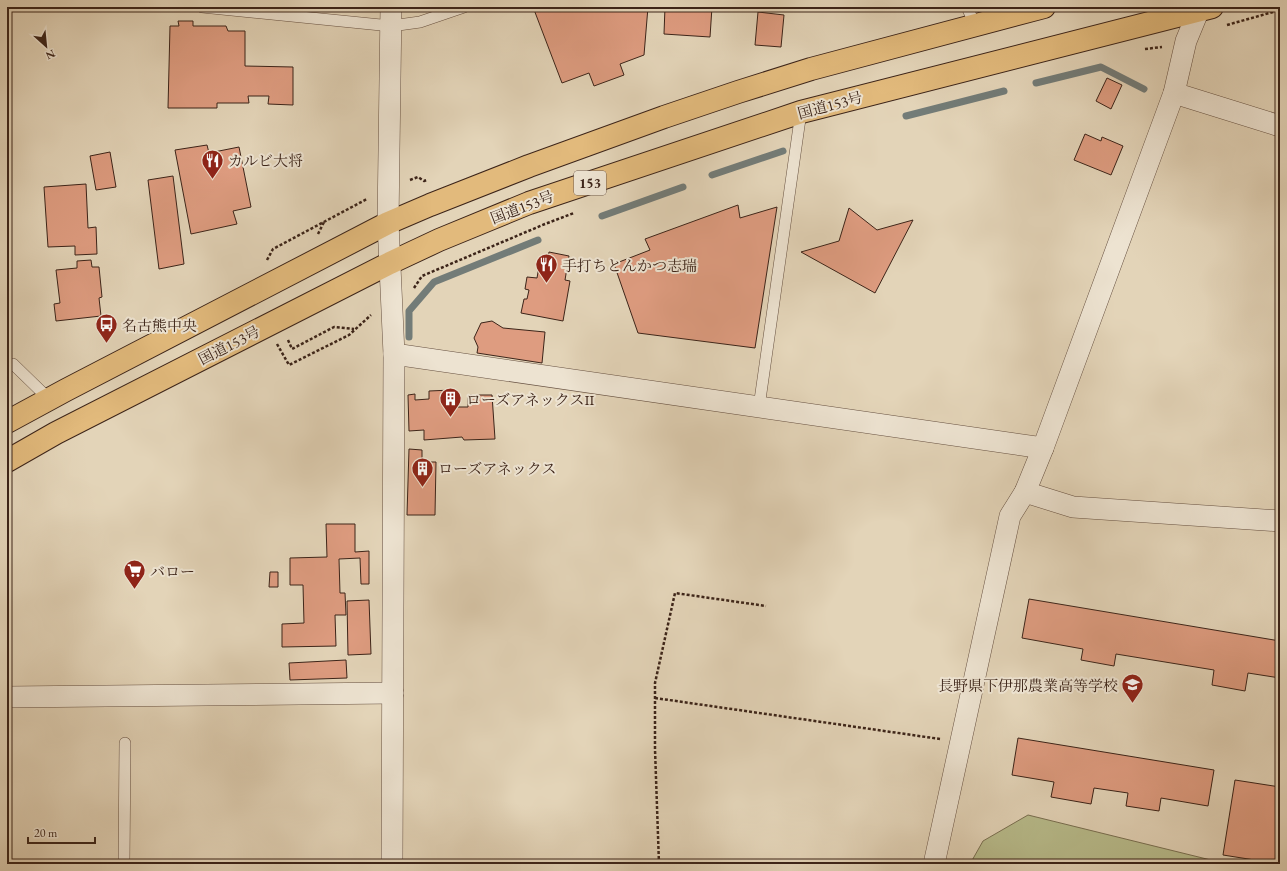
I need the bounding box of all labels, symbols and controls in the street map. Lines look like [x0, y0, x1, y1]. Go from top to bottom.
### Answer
north arrow [26, 26, 66, 66]
text: N [43, 47, 58, 63]
street label: 国道153号 [795, 87, 865, 123]
restaurant icon: カルビ大将 [200, 147, 226, 180]
place label: カルビ大将 [228, 151, 303, 170]
road number: 153 [574, 171, 606, 195]
street label: 国道153号 [488, 186, 556, 228]
restaurant icon: 手打ちとんかつ志瑞 [534, 252, 560, 285]
place label: 手打ちとんかつ志瑞 [562, 256, 697, 275]
bus stop icon: 名古熊中央 [93, 312, 119, 345]
place label: 名古熊中央 [122, 316, 197, 335]
street label: 国道153号 [195, 321, 263, 369]
building icon: ローズアネックスⅡ [438, 386, 464, 419]
place label: ローズアネックスⅡ [466, 390, 595, 409]
building icon: ローズアネックス [409, 455, 435, 488]
place label: ローズアネックス [438, 459, 557, 478]
supermarket icon: バロー [122, 558, 148, 591]
place label: バロー [150, 562, 195, 581]
school or university icon: 長野県下伊那農業高等学校 [1120, 672, 1146, 705]
place label: 長野県下伊那農業高等学校 [938, 676, 1118, 695]
scale bar [28, 819, 95, 845]
text: 20 m [34, 825, 58, 841]

